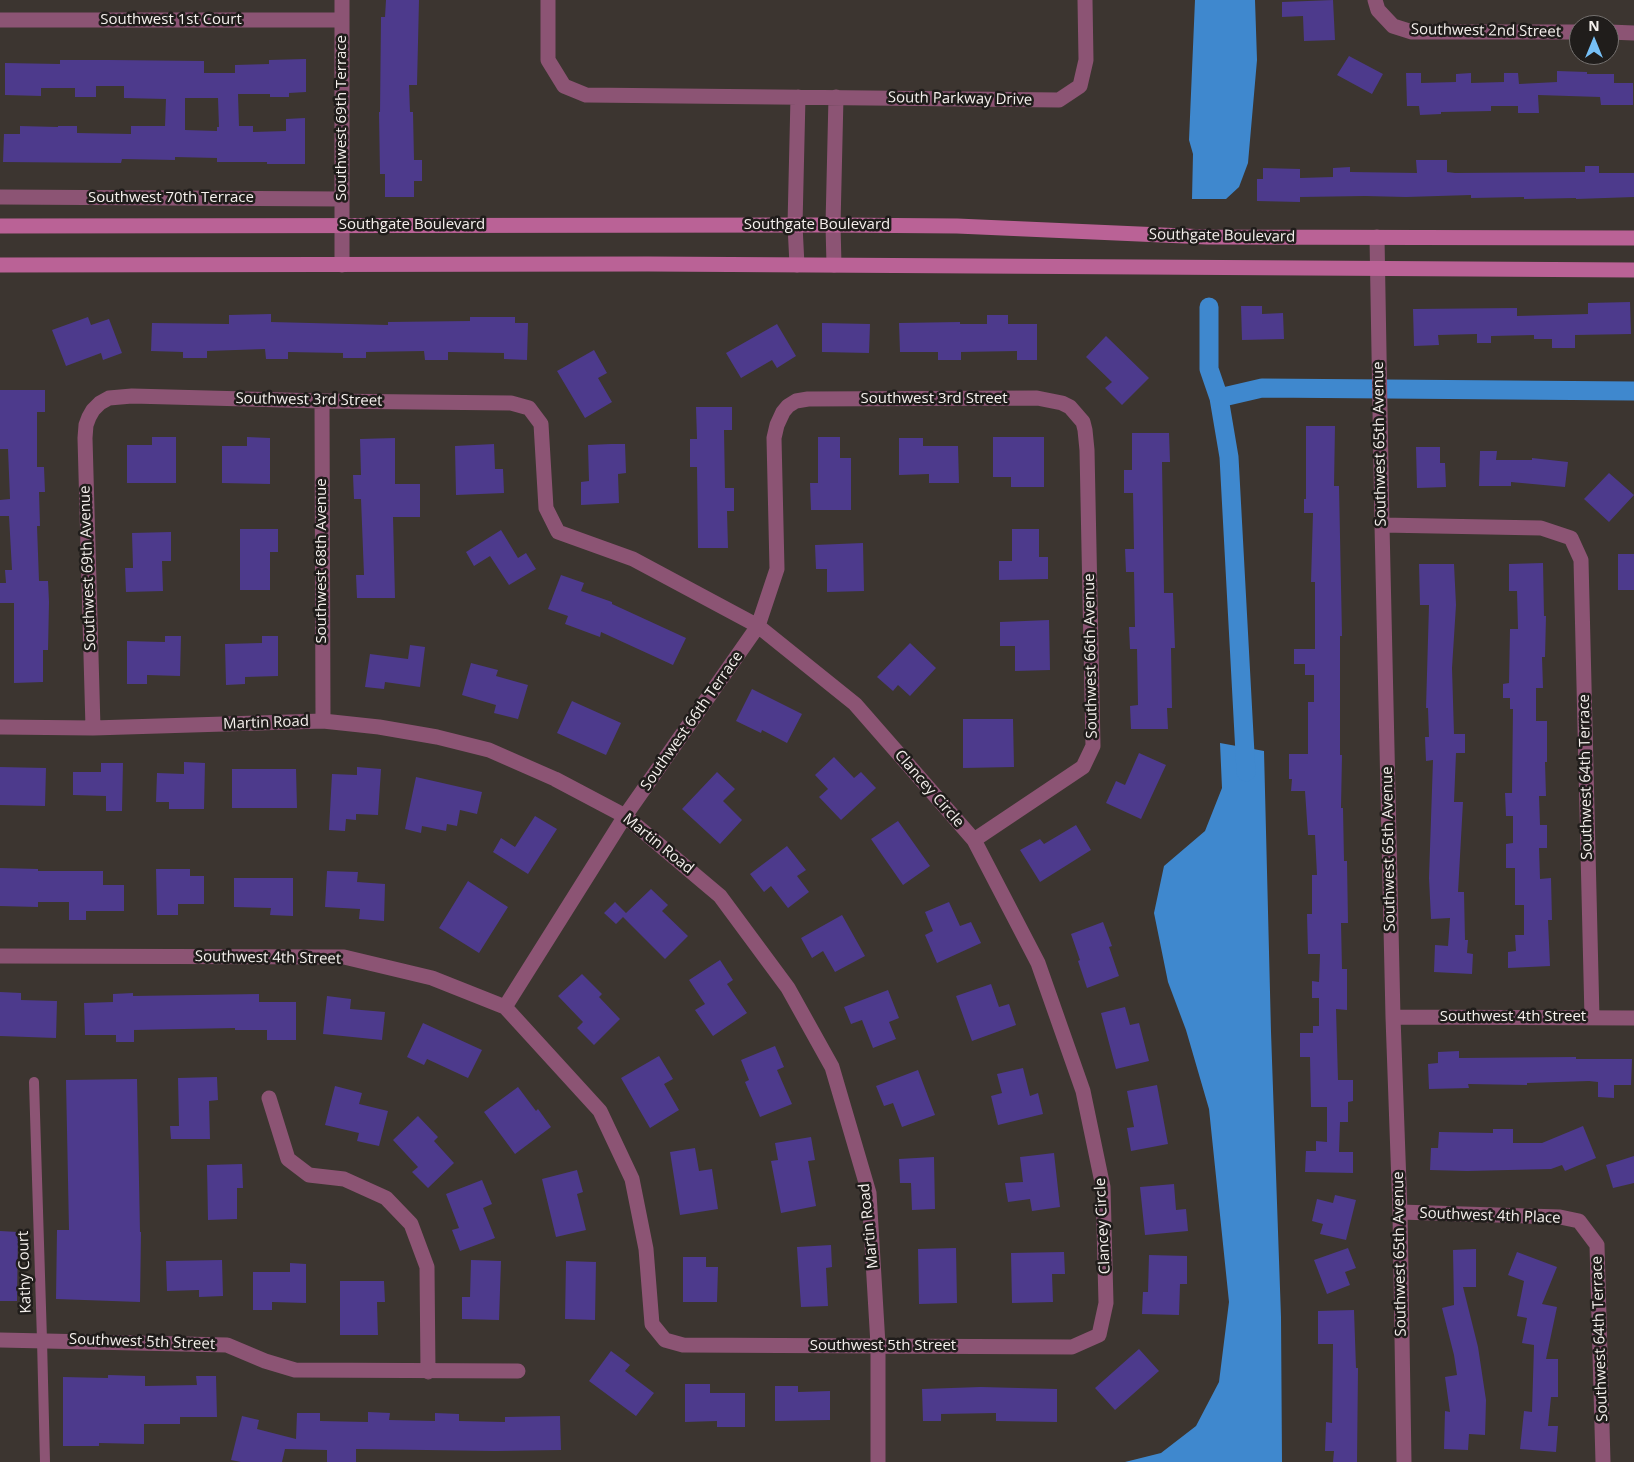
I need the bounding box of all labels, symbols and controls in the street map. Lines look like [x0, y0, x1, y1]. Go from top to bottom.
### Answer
street label: Southwest 1st Court [100, 11, 242, 29]
north arrow [1569, 15, 1619, 65]
text: N [1588, 16, 1600, 35]
street label: Southwest 2nd Street [1411, 21, 1561, 41]
street label: Southwest 69th Terrace [333, 35, 351, 201]
street label: South Parkway Drive [888, 89, 1032, 109]
street label: Southwest 70th Terrace [88, 189, 254, 207]
street label: Southgate Boulevard [339, 216, 485, 234]
street label: Southgate Boulevard [744, 216, 890, 234]
street label: Southgate Boulevard [1149, 226, 1295, 246]
street label: Southwest 65th Avenue [1370, 361, 1390, 527]
street label: Southwest 3rd Street [235, 390, 383, 410]
street label: Southwest 3rd Street [860, 390, 1008, 408]
street label: Southwest 68th Avenue [313, 478, 331, 644]
street label: Southwest 69th Avenue [76, 485, 100, 651]
street label: Southwest 66th Avenue [1081, 573, 1101, 739]
street label: Southwest 66th Terrace [637, 648, 747, 794]
street label: Southwest 64th Terrace [1576, 694, 1596, 860]
street label: Martin Road [223, 713, 309, 733]
street label: Clancey Circle [891, 747, 967, 831]
street label: Southwest 65th Avenue [1379, 766, 1399, 932]
street label: Martin Road [619, 810, 697, 878]
street label: Southwest 4th Street [195, 948, 341, 968]
street label: Southwest 4th Street [1440, 1008, 1586, 1026]
street label: Southwest 65th Avenue [1390, 1171, 1410, 1337]
street label: Clancey Circle [1091, 1177, 1115, 1275]
street label: Martin Road [856, 1182, 882, 1270]
street label: Southwest 4th Place [1419, 1205, 1561, 1227]
street label: Kathy Court [15, 1230, 35, 1314]
street label: Southwest 64th Terrace [1588, 1256, 1612, 1422]
street label: Southwest 5th Street [69, 1330, 215, 1354]
street label: Southwest 5th Street [810, 1337, 956, 1355]

